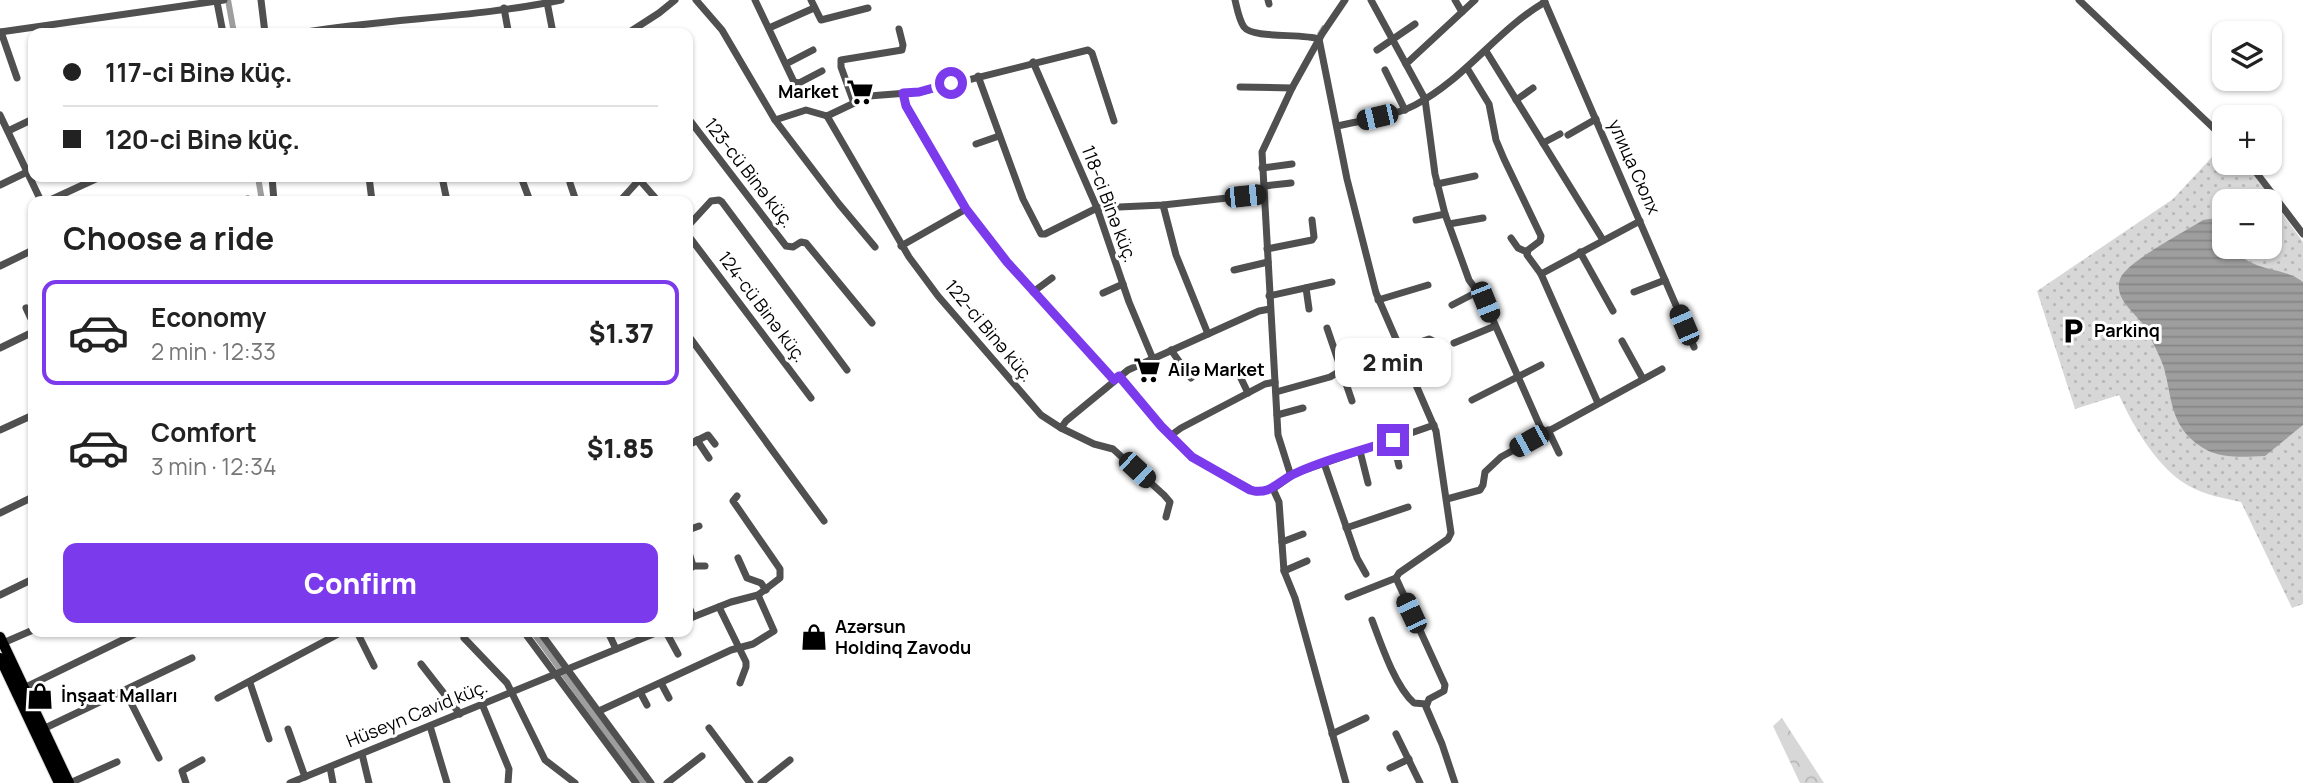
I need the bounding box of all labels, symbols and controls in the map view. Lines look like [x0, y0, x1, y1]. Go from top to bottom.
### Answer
map controls [2212, 21, 2282, 259]
button: layers [2212, 21, 2282, 91]
text: 117-ci Binə küç. [105, 54, 293, 90]
route start [935, 67, 967, 99]
supermarket icon: Market [845, 77, 875, 107]
place label: Market [778, 79, 839, 103]
car [1355, 102, 1400, 132]
button: + [2212, 105, 2282, 175]
street label: 123-cü Binə küç. [699, 113, 800, 232]
street label: улица Сюлх [1603, 115, 1667, 218]
text: 120-ci Binə küç. [105, 121, 300, 157]
street label: 118-ci Binə küç. [1077, 142, 1143, 266]
car [1224, 183, 1267, 209]
button: − [2212, 189, 2282, 259]
text: Choose a ride [63, 216, 274, 260]
street label: 124-cü Binə küç. [713, 246, 812, 367]
street label: 122-ci Binə küç. [940, 274, 1040, 386]
car [1468, 279, 1503, 325]
text: Economy [151, 299, 266, 335]
icon: car [67, 301, 130, 364]
car [1667, 302, 1702, 348]
text: $1.37 [589, 315, 654, 351]
parking icon: Parkinq [2058, 316, 2088, 346]
place label: Parkinq [2094, 318, 2160, 342]
text: 2 min · 12:33 [151, 335, 276, 367]
callout: 2 min [1335, 338, 1451, 388]
text: 2 min [1363, 346, 1424, 378]
supermarket icon: Ailә Market [1132, 355, 1162, 385]
place label: Ailә Market [1168, 357, 1265, 381]
text: Comfort [151, 414, 257, 450]
icon: car [67, 416, 130, 479]
car [1506, 422, 1553, 460]
route end [1377, 424, 1409, 456]
text: $1.85 [587, 430, 654, 466]
car [1115, 448, 1160, 492]
text: 3 min · 12:34 [151, 450, 277, 482]
button: Confirm [63, 543, 658, 623]
car [1393, 590, 1430, 636]
place label: Azərsun Holdinq Zavodu [835, 614, 971, 659]
shop icon: Azərsun Holdinq Zavodu [799, 622, 829, 652]
street label: Hüseyn Cavid küç. [342, 674, 491, 752]
shop icon: İnşaat Malları [25, 681, 55, 711]
place label: İnşaat Malları [61, 683, 178, 707]

